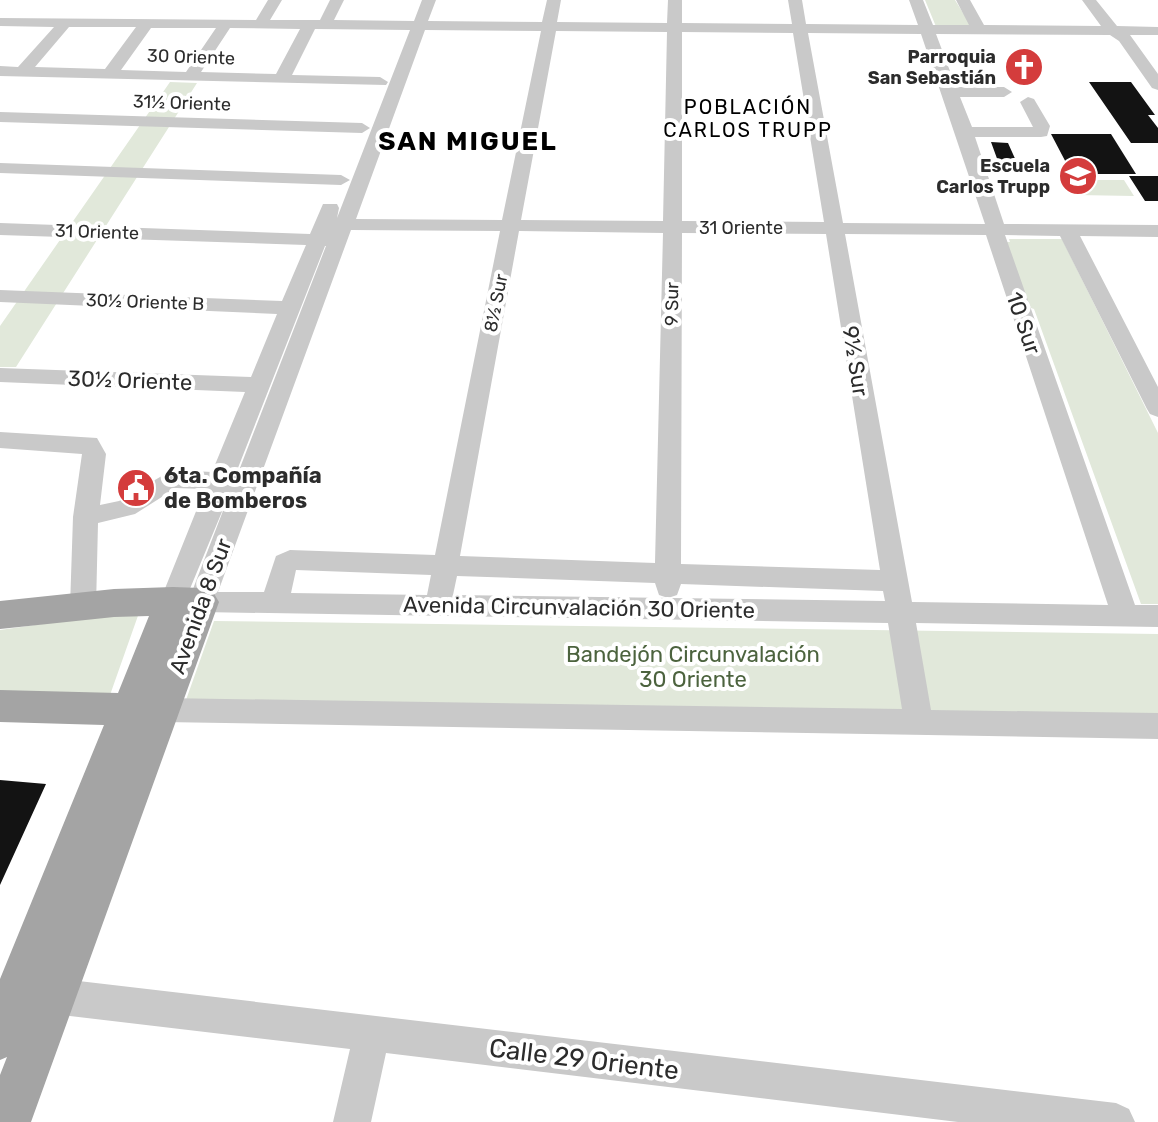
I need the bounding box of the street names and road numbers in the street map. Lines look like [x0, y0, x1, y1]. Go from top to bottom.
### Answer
street label: 30 Oriente [147, 44, 235, 70]
street label: 31½ Oriente [133, 90, 231, 116]
street label: 31 Oriente [699, 217, 783, 239]
street label: 31 Oriente [55, 220, 139, 244]
street label: 8½ Sur [480, 272, 512, 334]
street label: 9 Sur [661, 282, 683, 326]
street label: 10 Sur [1000, 288, 1047, 358]
street label: 30½ Oriente B [85, 289, 205, 315]
street label: 9½ Sur [837, 324, 874, 399]
street label: 30½ Oriente [67, 365, 193, 396]
street label: Avenida 8 Sur [163, 534, 238, 678]
street label: Avenida Circunvalación 30 Oriente [403, 591, 755, 624]
street label: Calle 29 Oriente [487, 1032, 681, 1087]

